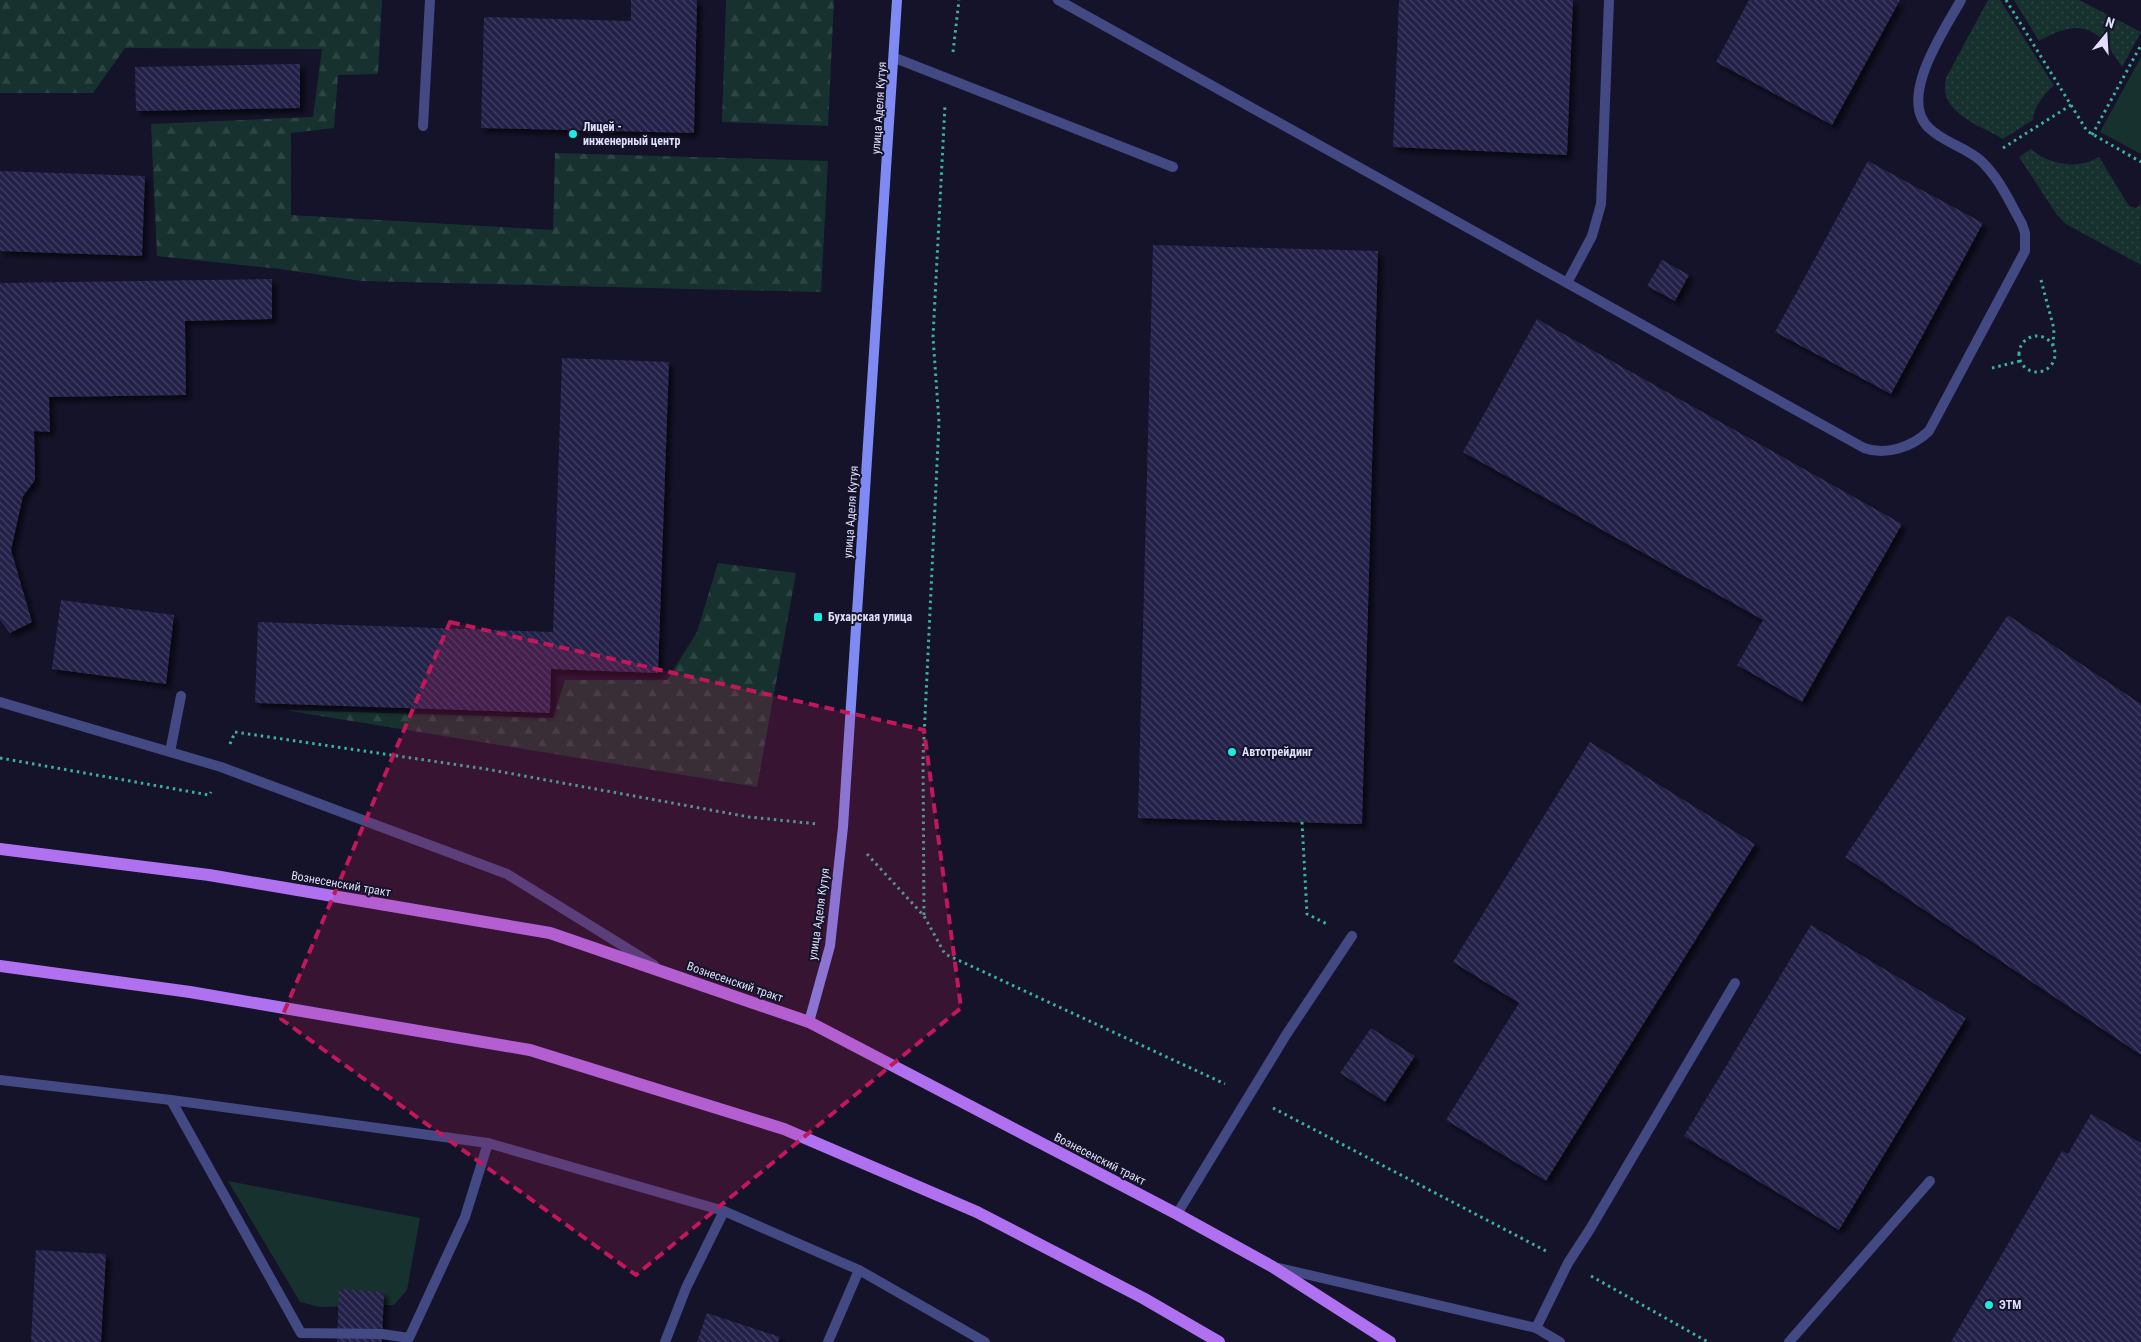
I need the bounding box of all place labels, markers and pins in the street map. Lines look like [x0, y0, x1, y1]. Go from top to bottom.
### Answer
place label: Лицей - инженерный центр [583, 120, 681, 148]
marker: Лицей - инженерный центр [567, 128, 579, 140]
place label: Бухарская улица [828, 610, 912, 624]
marker: Бухарская улица [812, 611, 824, 623]
place label: Автотрейдинг [1242, 745, 1313, 759]
marker: Автотрейдинг [1226, 746, 1238, 758]
place label: ЭТМ [1999, 1298, 2021, 1312]
marker: ЭТМ [1983, 1299, 1995, 1311]

